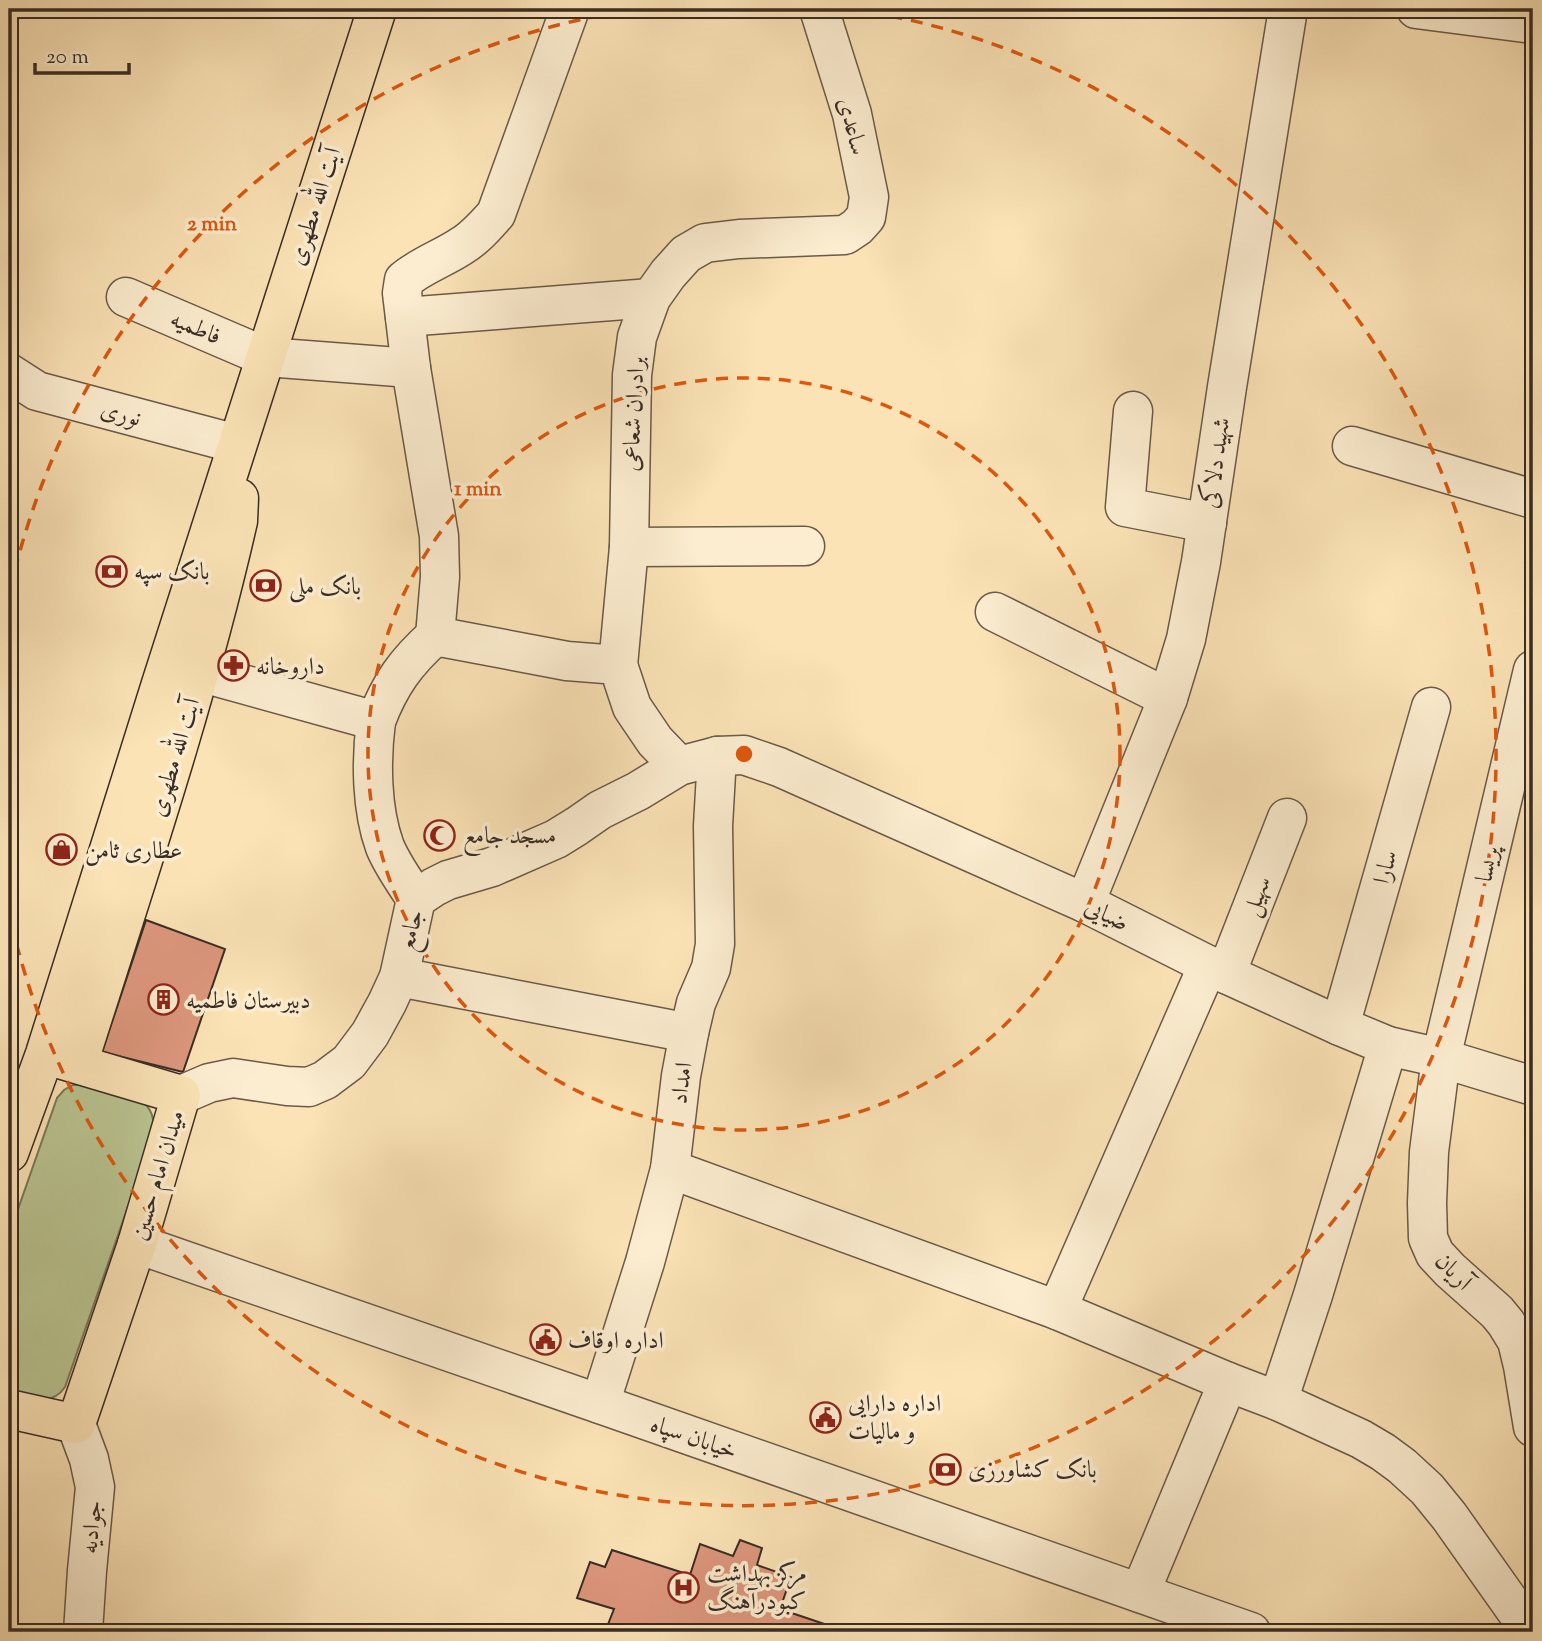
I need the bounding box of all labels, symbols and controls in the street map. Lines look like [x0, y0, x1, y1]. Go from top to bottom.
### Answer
scale bar [35, 32, 130, 76]
text: 20 m [46, 43, 89, 73]
street label: ساعدی [828, 94, 875, 159]
street label: آیت الله مطهری [277, 139, 352, 270]
text: 2 min [187, 210, 238, 240]
street label: فاطمیه [165, 303, 226, 355]
street label: برادران شعاعی [615, 356, 655, 472]
street label: نوری [96, 393, 145, 437]
street label: شهید دلاکی [1194, 416, 1240, 511]
text: 1 min [454, 475, 502, 505]
bank icon: بانک سپه [94, 554, 128, 588]
place label: بانک سپه [134, 556, 209, 590]
bank icon: بانک ملی [249, 569, 283, 603]
place label: بانک ملی [289, 571, 361, 605]
pharmacy icon: داروخانه [216, 649, 250, 683]
place label: داروخانه [256, 651, 325, 685]
street label: آیت الله مطهری [138, 690, 211, 821]
centre of rings [732, 742, 756, 766]
mosque icon: مسجد جامع [423, 818, 457, 852]
place label: مسجد جامع [463, 820, 556, 857]
shop icon: عطاری ثامن [45, 833, 79, 867]
place label: عطاری ثامن [85, 835, 182, 869]
street label: پریسا [1468, 840, 1510, 886]
street label: سارا [1366, 847, 1408, 889]
street label: سهیل [1235, 872, 1281, 922]
street label: ضیایی [1078, 890, 1134, 941]
street label: جامع [390, 906, 436, 955]
building icon: دبیرستان فاطمیه [146, 983, 180, 1017]
place label: دبیرستان فاطمیه [186, 985, 311, 1019]
street label: امداد [663, 1060, 703, 1106]
street label: میدان امام حسین [123, 1106, 197, 1245]
street label: آریان [1426, 1246, 1481, 1301]
public building icon: اداره اوقاف [528, 1323, 562, 1357]
place label: اداره اوقاف [568, 1325, 664, 1359]
place label: اداره دارایی و مالیات [848, 1388, 941, 1450]
public building icon: اداره دارایی و مالیات [808, 1400, 842, 1434]
street label: خیابان سپاه [645, 1408, 741, 1470]
bank icon: بانک کشاورزی [928, 1452, 962, 1486]
place label: بانک کشاورزی [968, 1454, 1097, 1488]
street label: جوادیه [73, 1499, 113, 1556]
place label: مرکز بهداشت کبودرآهنگ [707, 1558, 807, 1620]
hospital icon: مرکز بهداشت کبودرآهنگ [667, 1570, 701, 1604]

